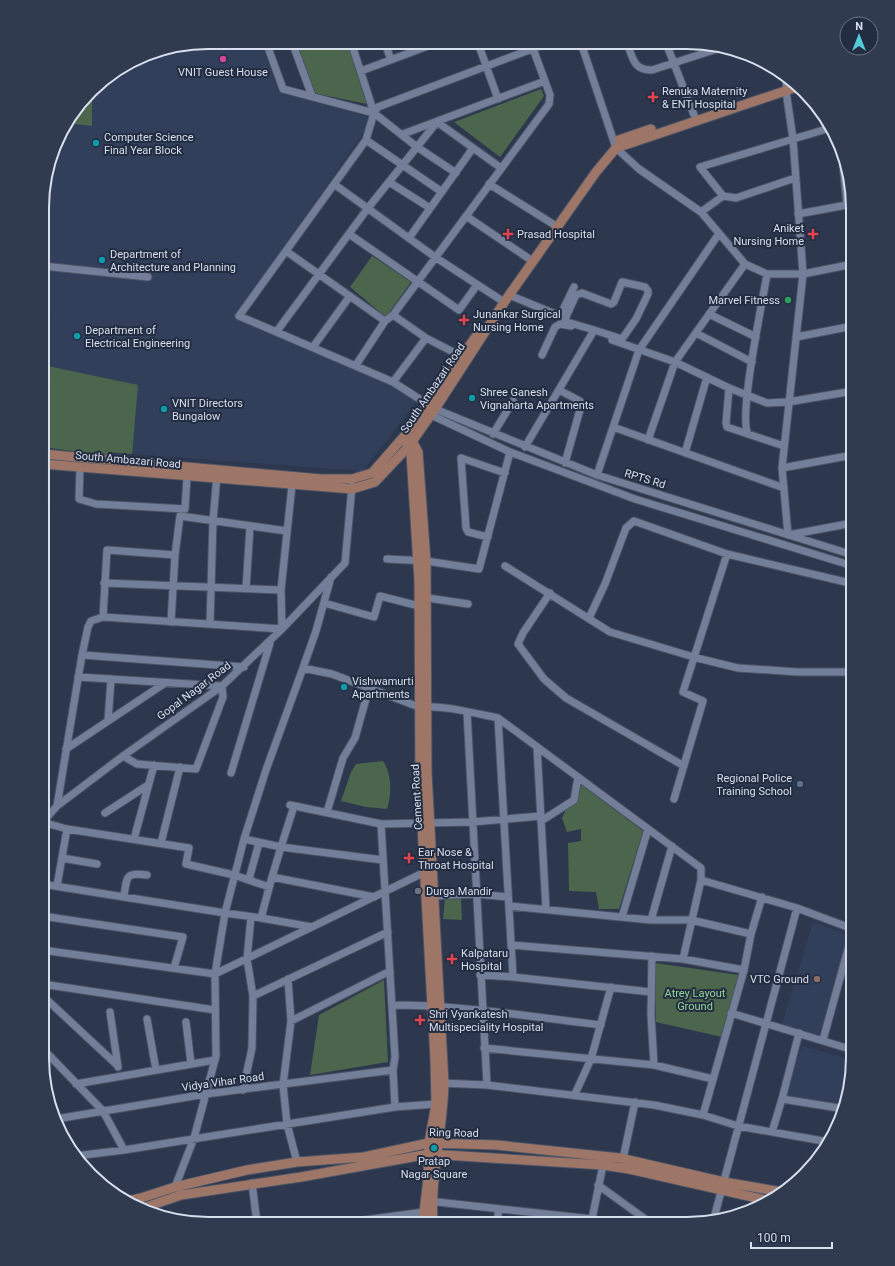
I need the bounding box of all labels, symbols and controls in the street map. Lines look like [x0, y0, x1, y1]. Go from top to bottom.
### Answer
north arrow [839, 16, 879, 56]
text: N [855, 20, 863, 33]
marker: VNIT Guest House [218, 54, 228, 64]
place label: VNIT Guest House [178, 66, 268, 79]
place label: Renuka Maternity & ENT Hospital [662, 85, 748, 111]
marker: Renuka Maternity & ENT Hospital [647, 91, 659, 103]
place label: Computer Science Final Year Block [104, 131, 194, 157]
marker: Computer Science Final Year Block [91, 138, 101, 148]
place label: Aniket Nursing Home [733, 222, 804, 248]
marker: Prasad Hospital [502, 228, 514, 240]
place label: Prasad Hospital [517, 228, 595, 241]
marker: Aniket Nursing Home [807, 228, 819, 240]
place label: Department of Architecture and Planning [110, 248, 236, 274]
marker: Department of Architecture and Planning [97, 255, 107, 265]
place label: Marvel Fitness [708, 294, 780, 307]
marker: Marvel Fitness [783, 295, 793, 305]
place label: Junankar Surgical Nursing Home [473, 308, 561, 334]
marker: Junankar Surgical Nursing Home [458, 314, 470, 326]
place label: Department of Electrical Engineering [85, 324, 190, 350]
marker: Department of Electrical Engineering [72, 331, 82, 341]
street label: South Ambazari Road [398, 340, 468, 436]
place label: Shree Ganesh Vignaharta Apartments [480, 386, 594, 412]
marker: Shree Ganesh Vignaharta Apartments [467, 393, 477, 403]
place label: VNIT Directors Bungalow [172, 397, 243, 423]
marker: VNIT Directors Bungalow [159, 404, 169, 414]
street label: South Ambazari Road [75, 449, 181, 471]
street label: RPTS Rd [623, 467, 667, 491]
street label: Gopal Nagar Road [155, 659, 233, 723]
place label: Vishwamurti Apartments [352, 675, 414, 701]
marker: Vishwamurti Apartments [339, 682, 349, 692]
street label: Cement Road [409, 764, 425, 830]
place label: Regional Police Training School [716, 772, 792, 798]
marker: Regional Police Training School [795, 779, 805, 789]
place label: Ear Nose & Throat Hospital [418, 846, 494, 872]
marker: Ear Nose & Throat Hospital [403, 852, 415, 864]
place label: Durga Mandir [426, 885, 492, 898]
marker: Durga Mandir [413, 886, 423, 896]
place label: Kalpataru Hospital [461, 947, 508, 973]
marker: Kalpataru Hospital [446, 953, 458, 965]
place label: VTC Ground [750, 973, 809, 986]
marker: VTC Ground [812, 974, 822, 984]
park label: Atrey Layout Ground [665, 987, 726, 1013]
place label: Shri Vyankatesh Multispeciality Hospital [429, 1008, 544, 1034]
marker: Shri Vyankatesh Multispeciality Hospital [414, 1014, 426, 1026]
street label: Vidya Vihar Road [181, 1070, 265, 1094]
street label: Ring Road [429, 1126, 479, 1140]
marker: Pratap Nagar Square [429, 1143, 439, 1153]
place label: Pratap Nagar Square [401, 1155, 468, 1181]
scale bar [751, 1224, 832, 1250]
text: 100 m [757, 1231, 791, 1245]

